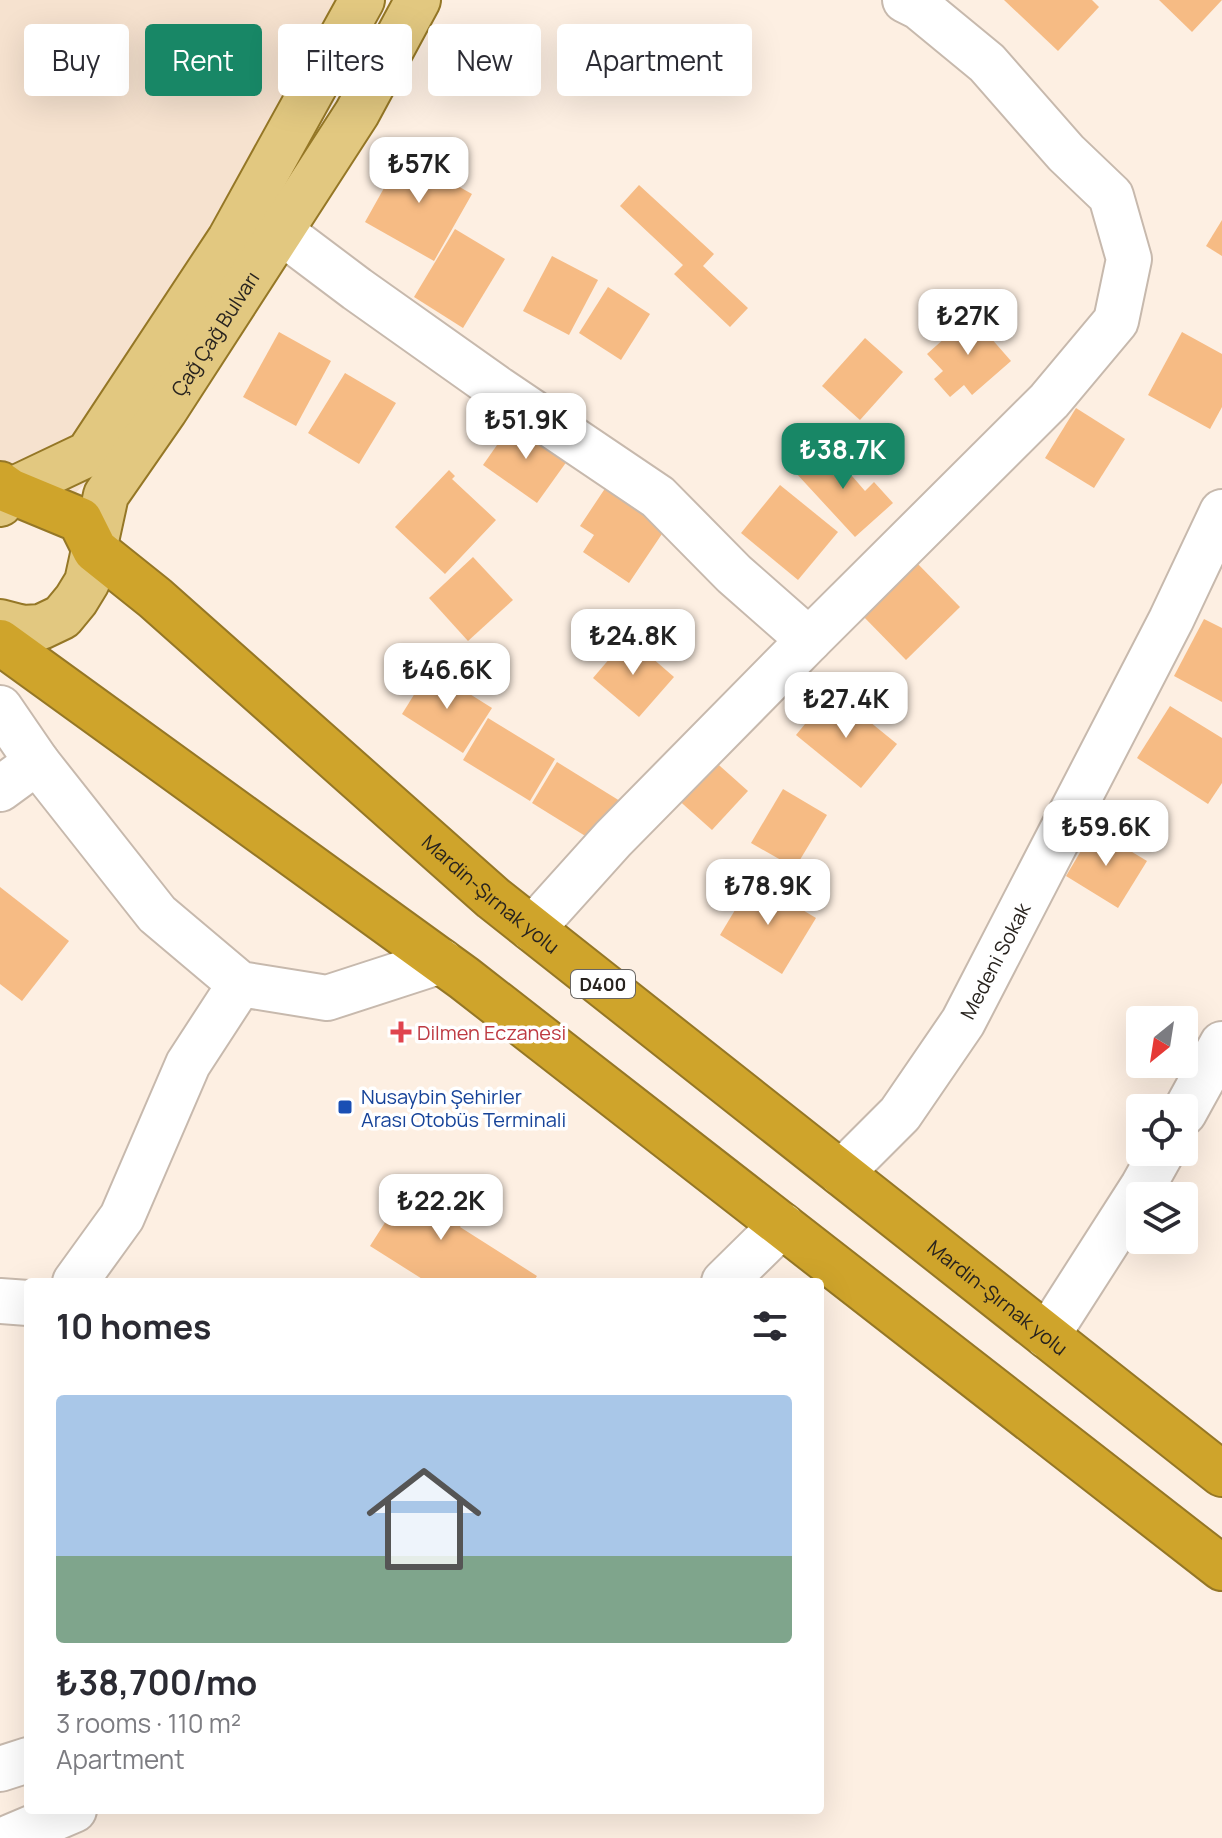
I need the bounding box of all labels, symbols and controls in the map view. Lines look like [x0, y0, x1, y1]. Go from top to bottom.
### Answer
chip: Buy [24, 24, 129, 96]
chip: Rent [145, 24, 262, 96]
chip: Filters [278, 24, 412, 96]
chip: New [428, 24, 541, 96]
chip: Apartment [557, 24, 752, 96]
pin: ₺57K [372, 137, 466, 205]
text: ₺57K [387, 145, 451, 181]
street label: Çağ Çağ Bulvarı [164, 266, 265, 401]
pin: ₺27K [921, 289, 1015, 357]
text: ₺27K [936, 297, 1000, 333]
pin: ₺51.9K [461, 393, 591, 461]
text: ₺51.9K [484, 401, 568, 437]
pin: ₺38.7K [778, 423, 908, 491]
text: ₺38.7K [800, 431, 886, 467]
pin: ₺24.8K [568, 609, 698, 677]
text: ₺24.8K [589, 617, 677, 653]
pin: ₺46.6K [382, 643, 512, 711]
text: ₺46.6K [402, 651, 492, 687]
pin: ₺27.4K [781, 672, 911, 740]
text: ₺27.4K [803, 680, 889, 716]
pin: ₺59.6K [1041, 800, 1171, 868]
text: ₺59.6K [1061, 808, 1151, 844]
street label: Mardin-Şırnak yolu [417, 828, 565, 959]
pin: ₺78.9K [703, 859, 833, 927]
text: ₺78.9K [724, 867, 812, 903]
street label: Medeni Sokak [953, 897, 1037, 1023]
road number: D400 [571, 970, 635, 998]
north arrow [1126, 1006, 1198, 1078]
map controls [1126, 1006, 1198, 1254]
place label: Dilmen Eczanesi [417, 1019, 566, 1046]
marker: Dilmen Eczanesi [392, 1023, 410, 1041]
place label: Nusaybin Şehirler Arası Otobüs Terminali [361, 1083, 566, 1133]
button: locate [1126, 1094, 1198, 1166]
marker: Nusaybin Şehirler Arası Otobüs Terminali [336, 1098, 354, 1116]
pin: ₺22.2K [376, 1174, 506, 1242]
text: ₺22.2K [397, 1182, 485, 1218]
button: layers [1126, 1182, 1198, 1254]
street label: Mardin-Şırnak yolu [922, 1233, 1074, 1361]
text: 10 homes [56, 1303, 212, 1349]
icon: filters [748, 1304, 792, 1348]
icon: home [352, 1447, 496, 1591]
text: ₺38,700/mo [56, 1659, 257, 1705]
text: 3 rooms · 110 m² [56, 1705, 241, 1741]
text: Apartment [56, 1741, 185, 1777]

